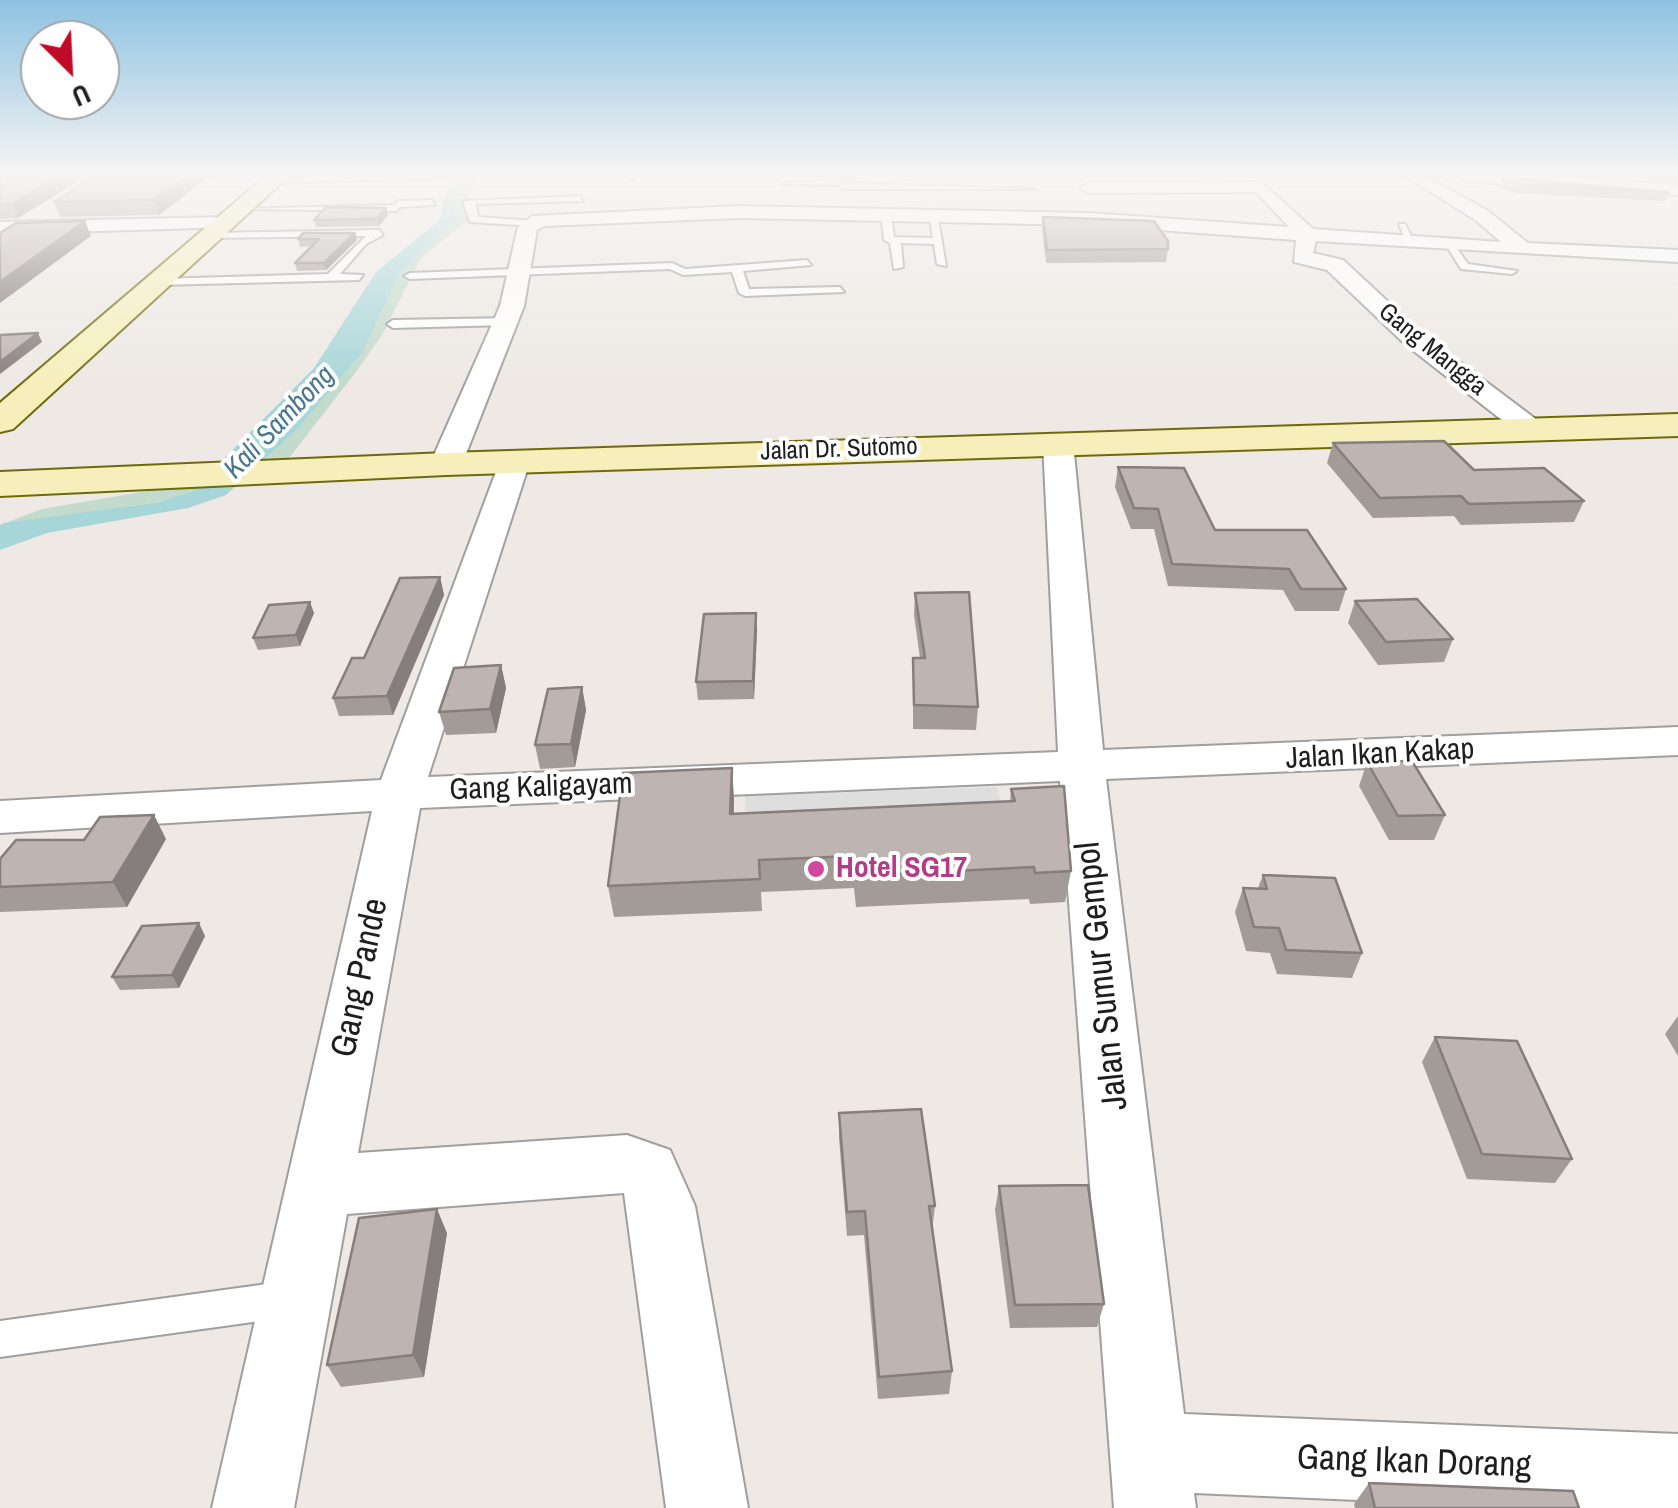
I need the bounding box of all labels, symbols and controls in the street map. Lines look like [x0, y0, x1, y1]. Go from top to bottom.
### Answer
north arrow [20, 20, 120, 120]
text: U [66, 75, 97, 116]
street label: Gang Mangga [1372, 297, 1492, 403]
water label: Kali Sambong [218, 359, 342, 487]
street label: Jalan Dr. Sutomo [760, 432, 918, 468]
street label: Jalan Ikan Kakap [1285, 732, 1475, 778]
street label: Gang Kaligayam [449, 767, 633, 809]
street label: Jalan Sumur Gempol [1068, 840, 1138, 1112]
place label: Hotel SG17 [836, 851, 967, 887]
marker: Hotel SG17 [805, 858, 827, 880]
street label: Gang Pande [324, 895, 398, 1061]
street label: Gang Ikan Dorang [1296, 1438, 1532, 1488]

